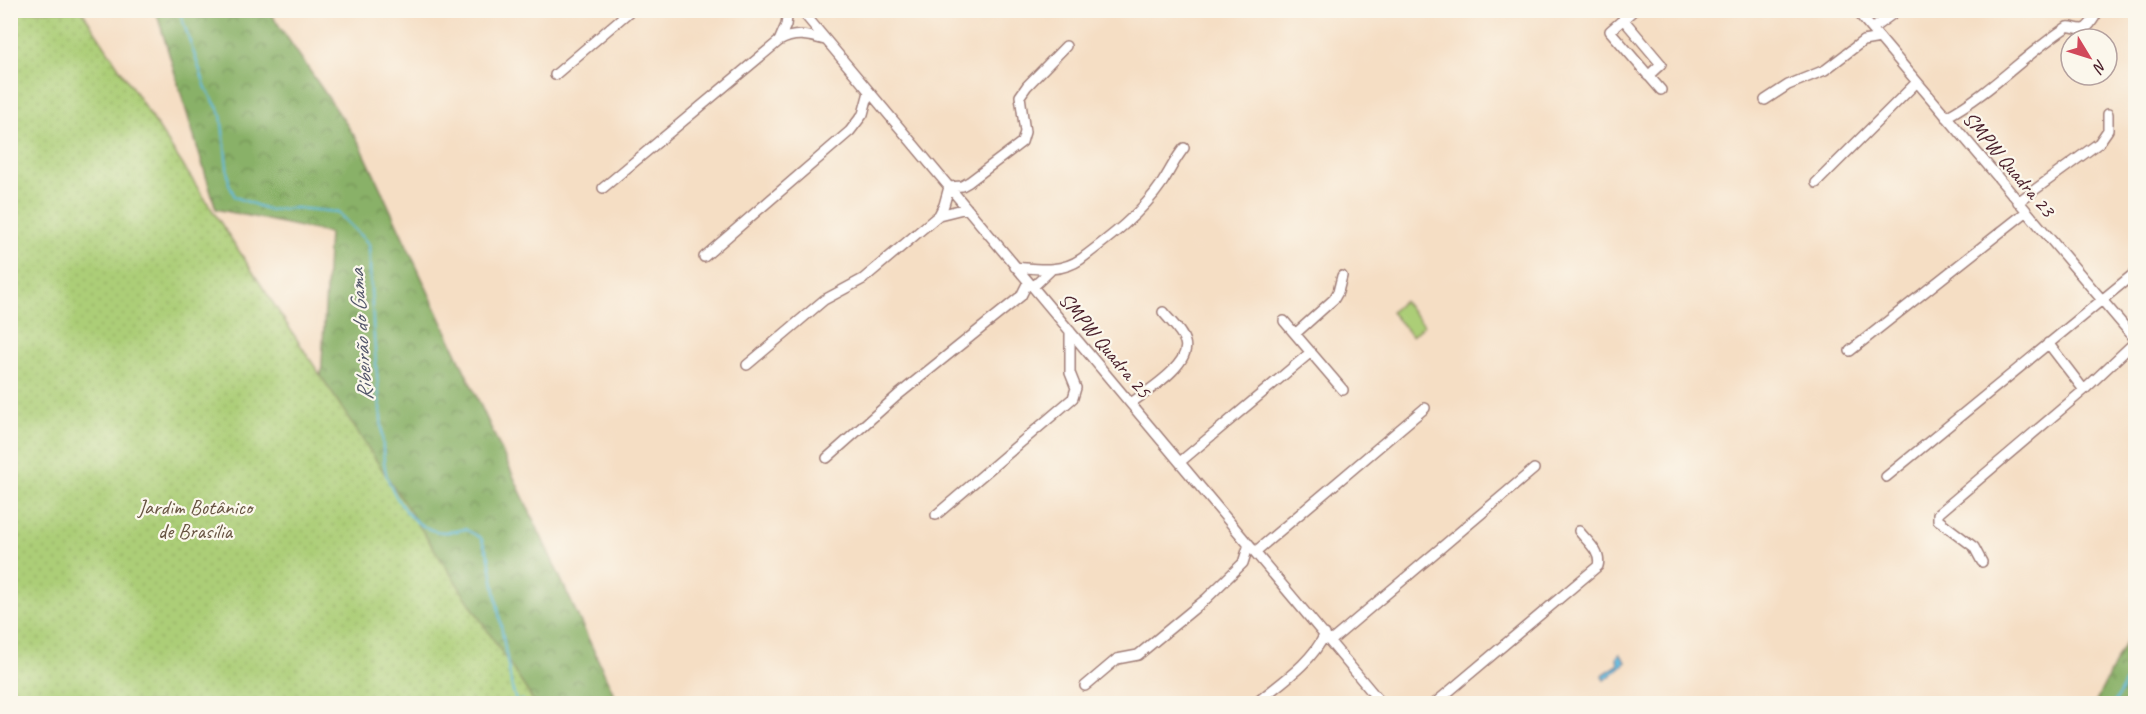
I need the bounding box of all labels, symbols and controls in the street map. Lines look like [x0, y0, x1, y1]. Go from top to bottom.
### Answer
north arrow [2059, 27, 2119, 87]
text: N [2087, 56, 2111, 78]
street label: SMPW Quadra 23 [1957, 106, 2062, 223]
water label: Ribeirão do Gama [342, 266, 380, 402]
street label: SMPW Quadra 25 [1053, 287, 1158, 404]
park label: Jardim Botânico de Brasília [137, 494, 255, 544]

